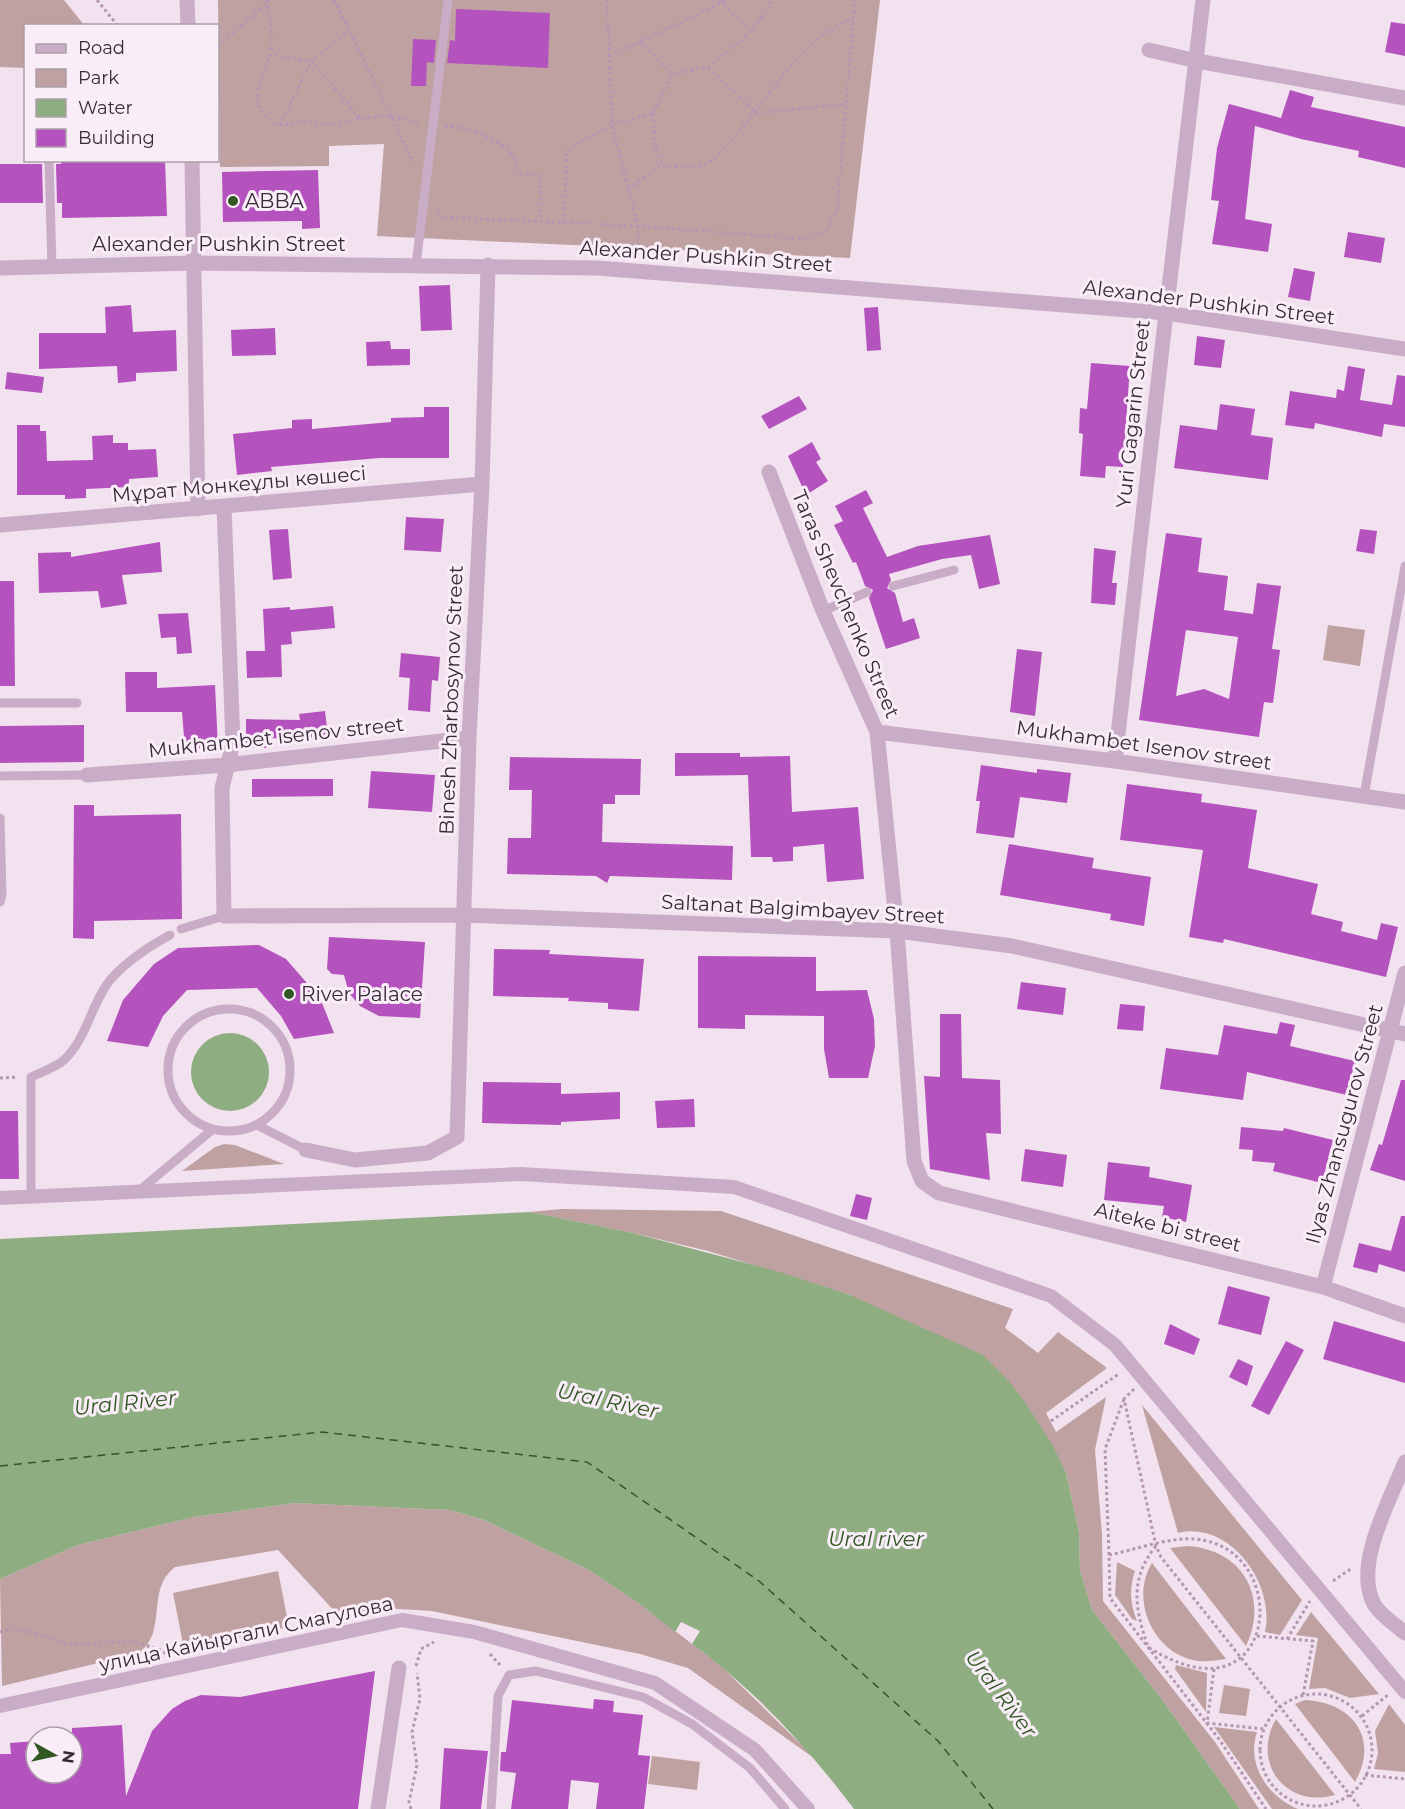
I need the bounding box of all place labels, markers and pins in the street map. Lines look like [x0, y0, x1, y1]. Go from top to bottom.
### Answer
place label: ABBA [245, 189, 304, 213]
marker: ABBA [226, 194, 240, 208]
place label: River Palace [301, 982, 423, 1006]
marker: River Palace [282, 987, 296, 1001]

